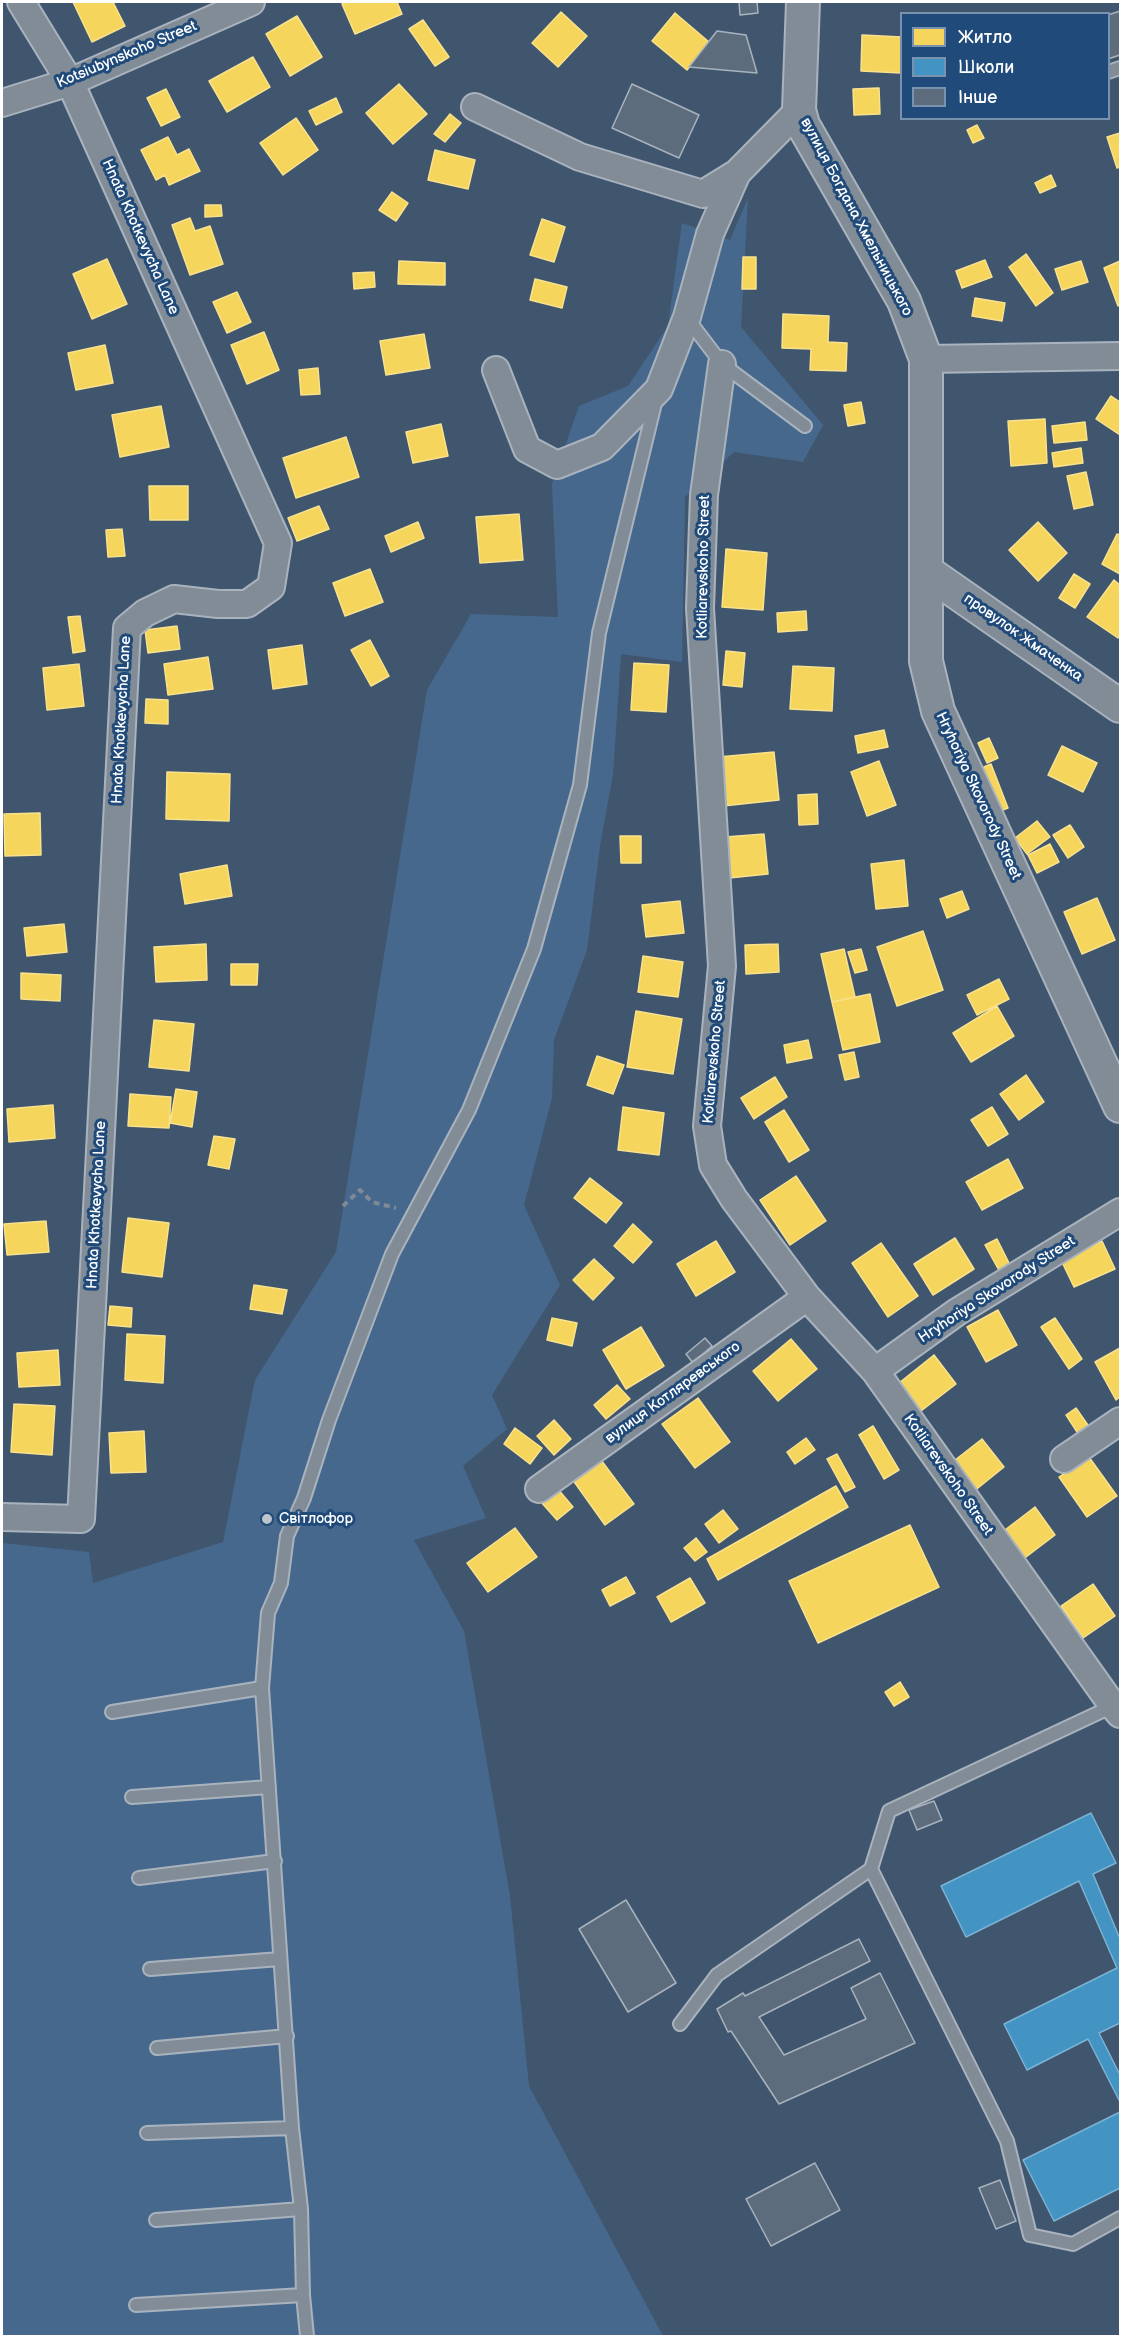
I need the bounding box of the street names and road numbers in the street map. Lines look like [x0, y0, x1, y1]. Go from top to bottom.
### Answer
street label: Kotsiubynskoho Street [54, 17, 200, 93]
street label: вулиця Богдана Хмельницького [796, 115, 916, 319]
street label: Hnata Khotkevycha Lane [98, 157, 182, 317]
street label: Kotliarevskoho Street [694, 495, 714, 639]
street label: провулок Жмаченка [960, 590, 1086, 686]
street label: Hnata Khotkevycha Lane [109, 636, 135, 804]
street label: Hryhoriya Skovorody Street [931, 709, 1025, 883]
street label: Kotliarevskoho Street [700, 979, 730, 1125]
street label: Hnata Khotkevycha Lane [84, 1121, 110, 1289]
street label: Hryhoriya Skovorody Street [915, 1233, 1079, 1347]
street label: вулиця Котляревського [602, 1338, 744, 1448]
street label: Kotliarevskoho Street [899, 1411, 997, 1539]

